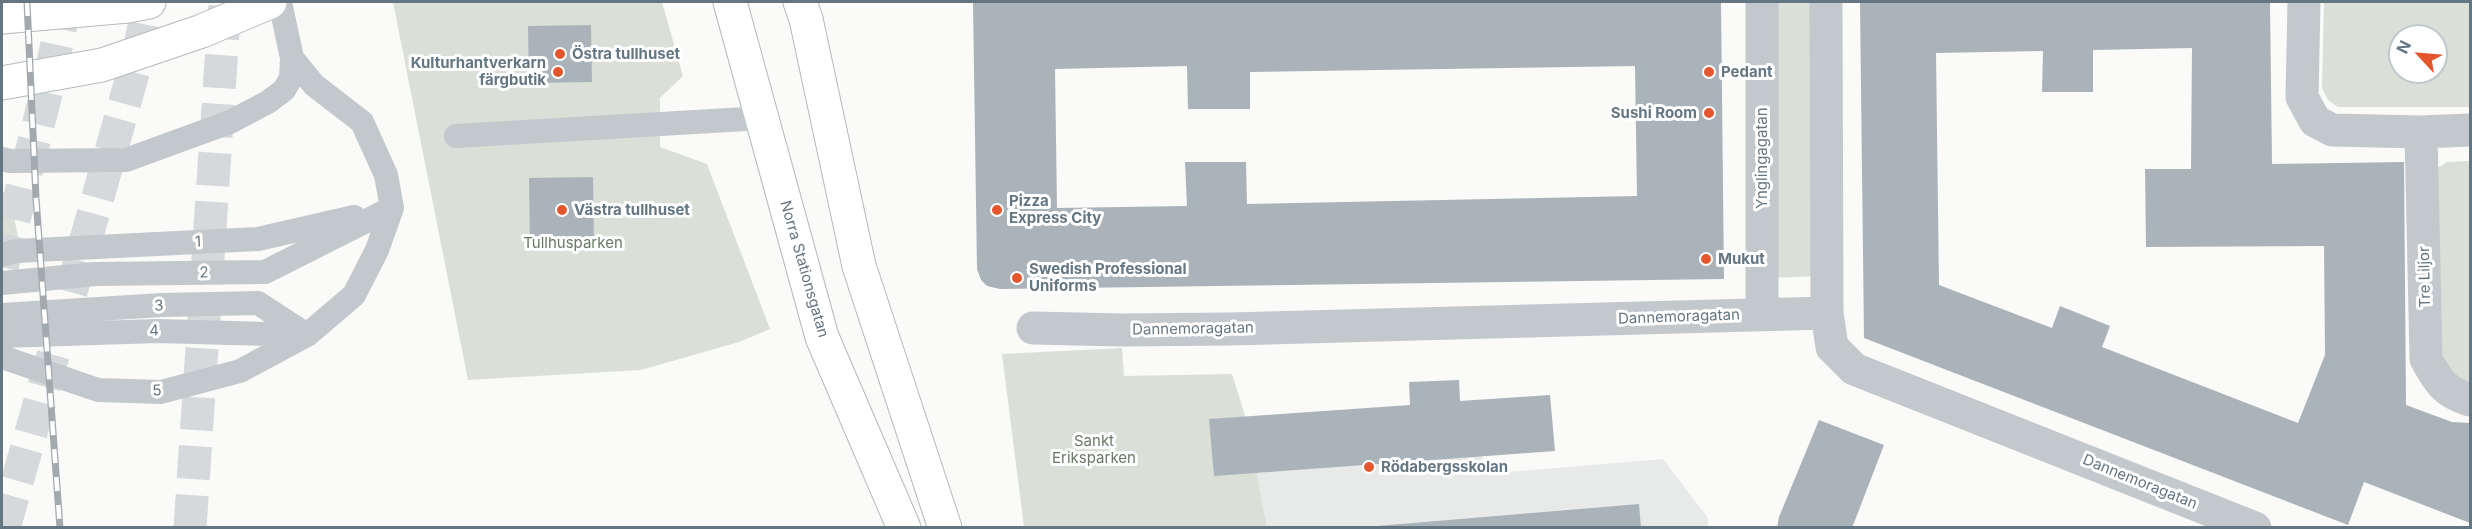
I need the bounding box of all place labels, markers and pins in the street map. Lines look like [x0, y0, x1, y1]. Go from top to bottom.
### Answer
place label: Östra tullhuset [572, 45, 680, 63]
marker: Östra tullhuset [553, 47, 567, 61]
place label: Kulturhantverkarn färgbutik [411, 54, 546, 89]
place label: Pedant [1721, 63, 1773, 81]
marker: Kulturhantverkarn färgbutik [551, 65, 565, 79]
marker: Pedant [1702, 65, 1716, 79]
place label: Sushi Room [1611, 104, 1697, 122]
marker: Sushi Room [1702, 106, 1716, 120]
place label: Pizza Express City [1009, 192, 1101, 227]
place label: Västra tullhuset [574, 201, 690, 219]
marker: Västra tullhuset [555, 203, 569, 217]
marker: Pizza Express City [990, 203, 1004, 217]
place label: Mukut [1718, 250, 1765, 268]
marker: Mukut [1699, 252, 1713, 266]
place label: Swedish Professional Uniforms [1029, 260, 1187, 295]
marker: Swedish Professional Uniforms [1010, 271, 1024, 285]
place label: Rödabergsskolan [1381, 458, 1508, 476]
marker: Rödabergsskolan [1362, 460, 1376, 474]

